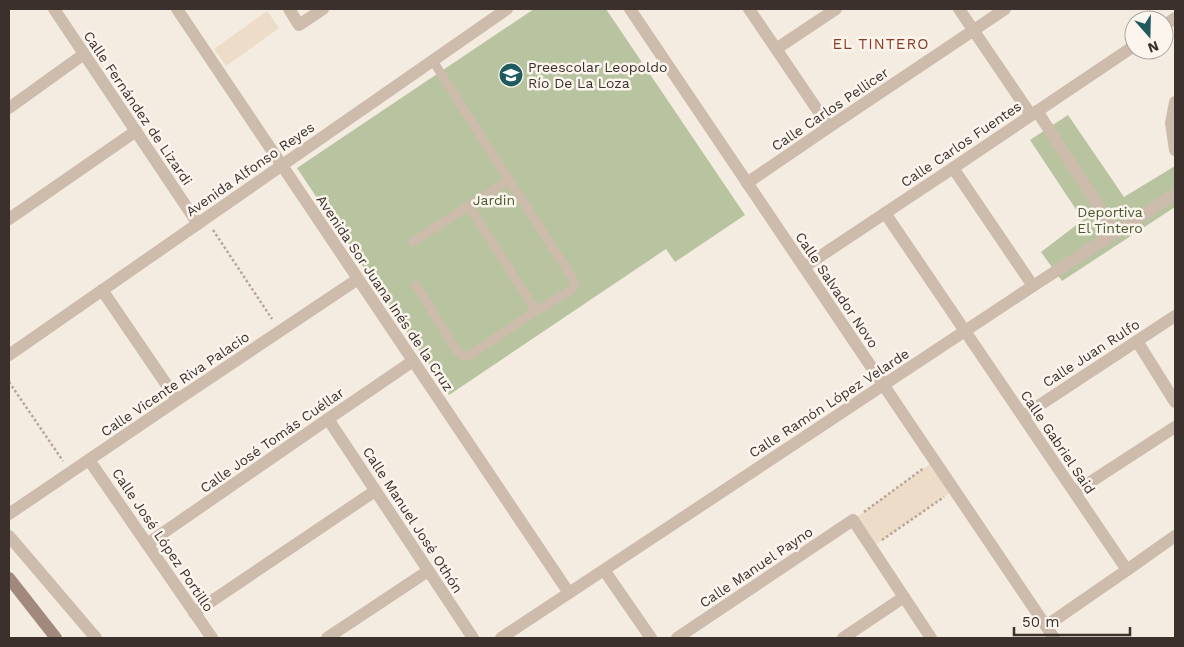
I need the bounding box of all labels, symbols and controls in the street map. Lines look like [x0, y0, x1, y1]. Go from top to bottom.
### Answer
north arrow [1124, 10, 1174, 60]
street label: Calle Fernández de Lizardi [80, 28, 196, 188]
district label: EL TINTERO [832, 35, 930, 53]
text: N [1146, 38, 1161, 57]
place label: Preescolar Leopoldo Río De La Loza [528, 59, 667, 91]
school or university icon: Preescolar Leopoldo Río De La Loza [498, 62, 524, 88]
street label: Calle Carlos Pellicer [769, 64, 892, 154]
street label: Calle Carlos Fuentes [898, 98, 1024, 190]
street label: Avenida Alfonso Reyes [183, 119, 317, 219]
street label: Avenida Sor Juana Inés de la Cruz [313, 192, 457, 394]
park label: Jardin [473, 192, 515, 208]
park label: Deportiva El Tintero [1077, 204, 1143, 236]
street label: Calle Salvador Novo [792, 229, 882, 351]
street label: Calle Juan Rulfo [1040, 316, 1142, 390]
street label: Calle Vicente Riva Palacio [98, 328, 252, 440]
street label: Calle Ramón López Velarde [746, 345, 912, 461]
street label: Calle José Tomás Cuéllar [197, 384, 347, 496]
street label: Calle Gabriel Said [1017, 387, 1099, 497]
street label: Calle Manuel José Othón [360, 444, 466, 596]
street label: Calle José López Portillo [109, 465, 217, 615]
street label: Calle Manuel Payno [696, 523, 816, 611]
scale bar [1014, 604, 1130, 636]
text: 50 m [1022, 613, 1059, 631]

